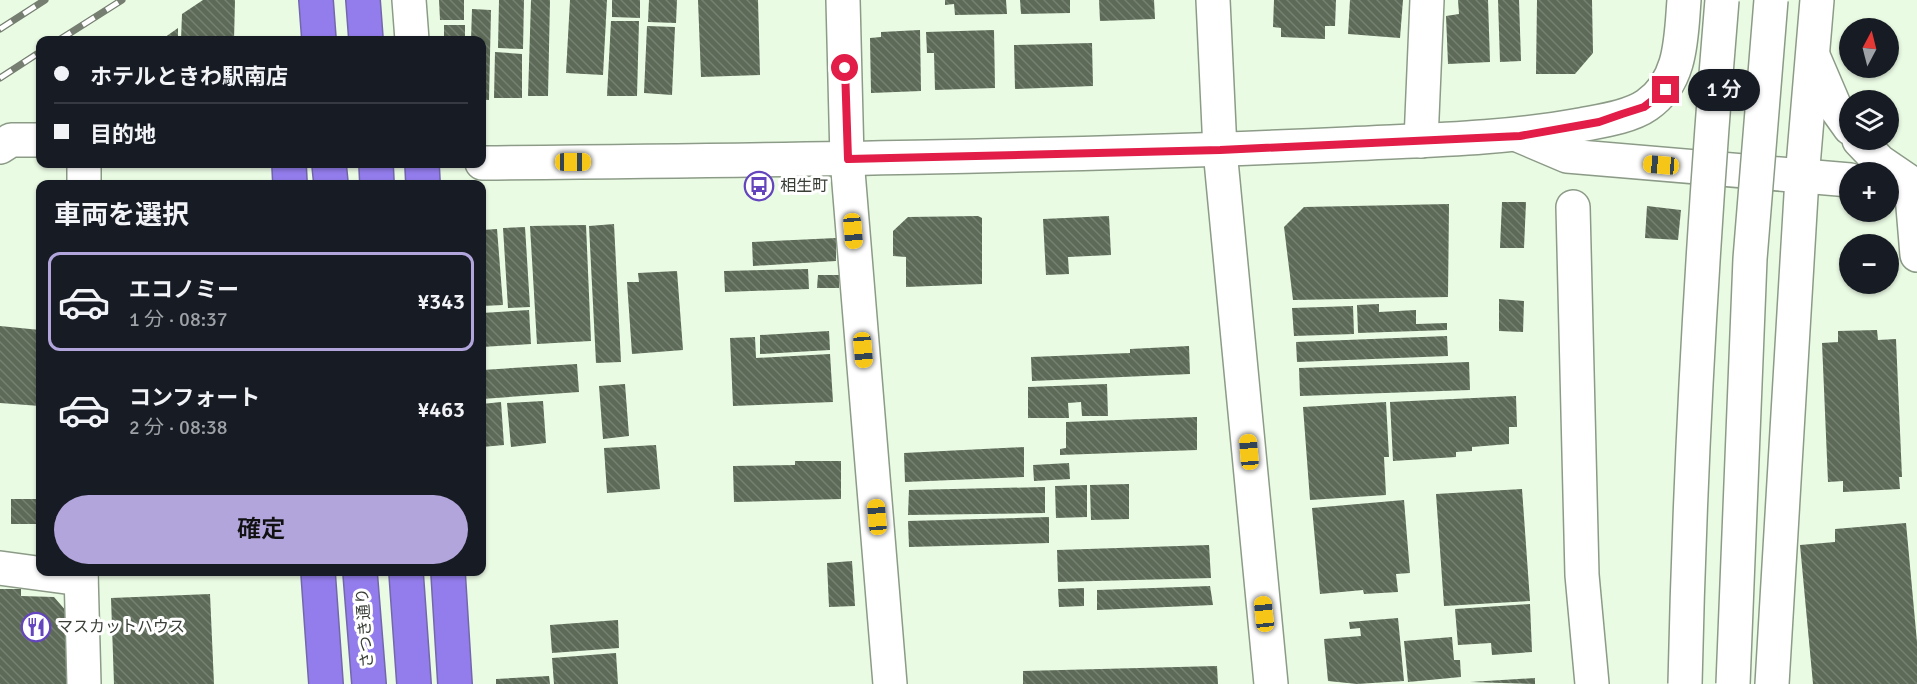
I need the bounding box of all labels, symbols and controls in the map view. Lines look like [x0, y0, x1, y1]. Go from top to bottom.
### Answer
north arrow [1839, 18, 1899, 78]
map controls [1839, 18, 1899, 294]
route start [831, 54, 858, 81]
text: ホテルときわ駅南店 [90, 63, 288, 90]
callout: 1 分 [1687, 69, 1759, 111]
route end [1652, 76, 1679, 103]
text: 1 分 [1706, 77, 1742, 102]
button: layers [1839, 90, 1899, 150]
text: 目的地 [90, 121, 156, 148]
car [555, 153, 591, 171]
car [1642, 154, 1680, 176]
button: + [1839, 162, 1899, 222]
bus stop icon: 相生町 [743, 170, 775, 202]
place label: 相生町 [780, 176, 828, 196]
text: 車両を選択 [54, 199, 189, 232]
car [842, 212, 864, 250]
button: − [1839, 234, 1899, 294]
icon: car [57, 275, 111, 329]
text: エコノミー [129, 276, 239, 303]
text: ¥343 [417, 288, 465, 315]
text: 1 分 · 08:37 [129, 307, 228, 332]
car [852, 331, 874, 369]
icon: car [57, 383, 111, 437]
text: コンフォート [129, 384, 260, 411]
text: ¥463 [417, 396, 465, 423]
text: 2 分 · 08:38 [129, 415, 228, 440]
car [1238, 433, 1260, 471]
button: 確定 [54, 495, 468, 564]
car [866, 498, 888, 536]
street label: さつき通り [352, 587, 378, 669]
car [1253, 595, 1275, 633]
restaurant icon: マスカットハウス [20, 611, 52, 643]
place label: マスカットハウス [57, 617, 185, 637]

